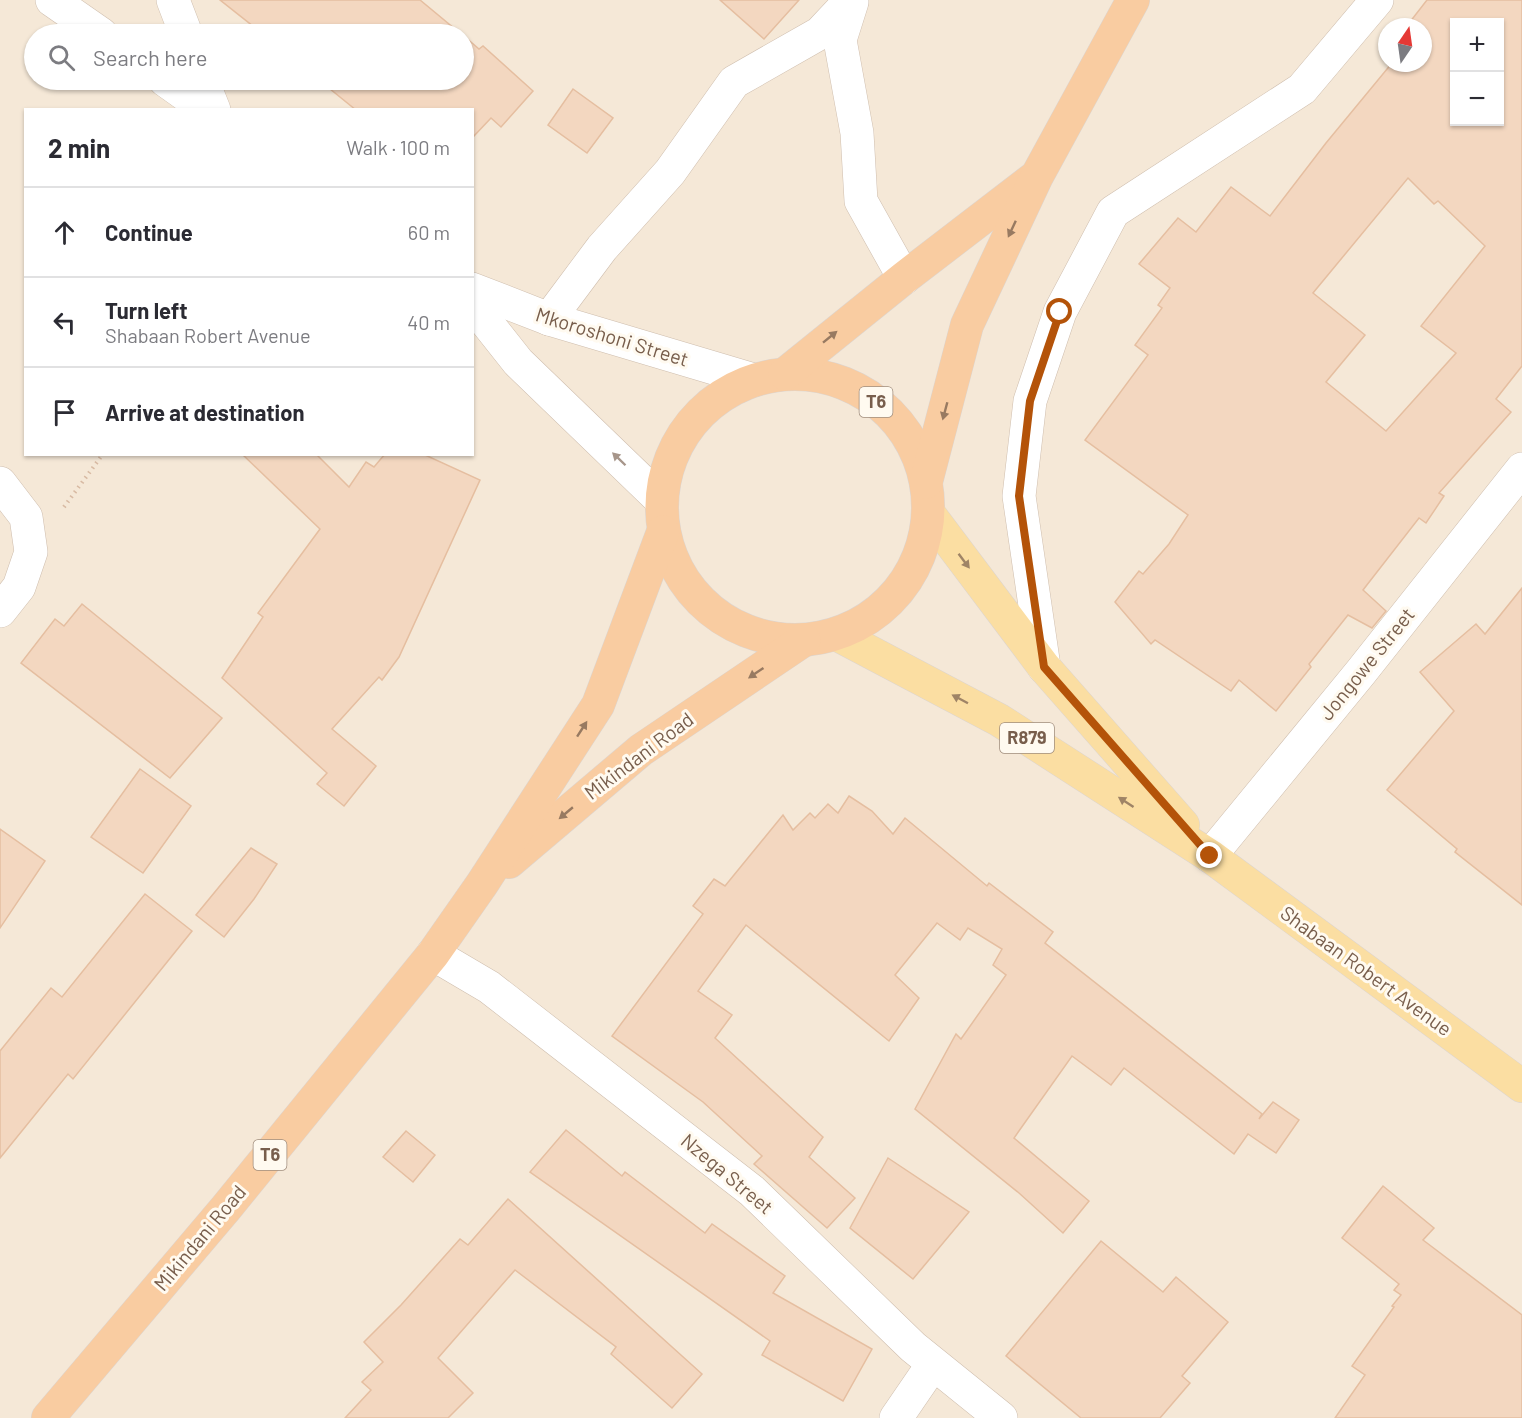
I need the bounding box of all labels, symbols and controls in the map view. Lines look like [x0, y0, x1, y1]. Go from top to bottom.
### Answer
north arrow [1378, 18, 1432, 72]
map controls [1450, 18, 1504, 126]
button: + [1450, 18, 1504, 72]
search box [24, 24, 474, 90]
icon: search [45, 41, 78, 74]
text: Search here [93, 44, 207, 70]
button: − [1450, 72, 1504, 126]
text: 2 min [48, 132, 110, 163]
text: Walk · 100 m [346, 135, 450, 159]
icon: ahead [48, 216, 81, 249]
text: Continue [105, 219, 193, 245]
text: 60 m [408, 220, 450, 244]
one-way arrow [1007, 220, 1016, 237]
text: Turn left [105, 297, 188, 323]
route start [1046, 298, 1072, 324]
street label: Mkoroshoni Street [533, 301, 692, 371]
icon: left [48, 306, 81, 339]
text: 40 m [407, 310, 450, 334]
text: Shabaan Robert Avenue [105, 323, 311, 347]
one-way arrow [823, 332, 838, 344]
road number: T6 [860, 387, 892, 417]
icon: arrive [48, 396, 81, 429]
text: Arrive at destination [105, 399, 304, 425]
one-way arrow [939, 402, 949, 420]
one-way arrow [612, 453, 626, 467]
one-way arrow [958, 553, 971, 569]
street label: Jongowe Street [1314, 602, 1419, 724]
one-way arrow [748, 667, 764, 678]
one-way arrow [951, 694, 968, 704]
street label: Mikindani Road [579, 706, 698, 804]
one-way arrow [577, 721, 588, 737]
road number: R879 [1000, 723, 1054, 753]
one-way arrow [1117, 796, 1134, 807]
one-way arrow [558, 807, 574, 820]
route end [1196, 842, 1222, 868]
street label: Shabaan Robert Avenue [1276, 900, 1457, 1040]
street label: Nzega Street [677, 1128, 778, 1219]
road number: T6 [254, 1140, 286, 1170]
street label: Mikindani Road [148, 1180, 250, 1295]

